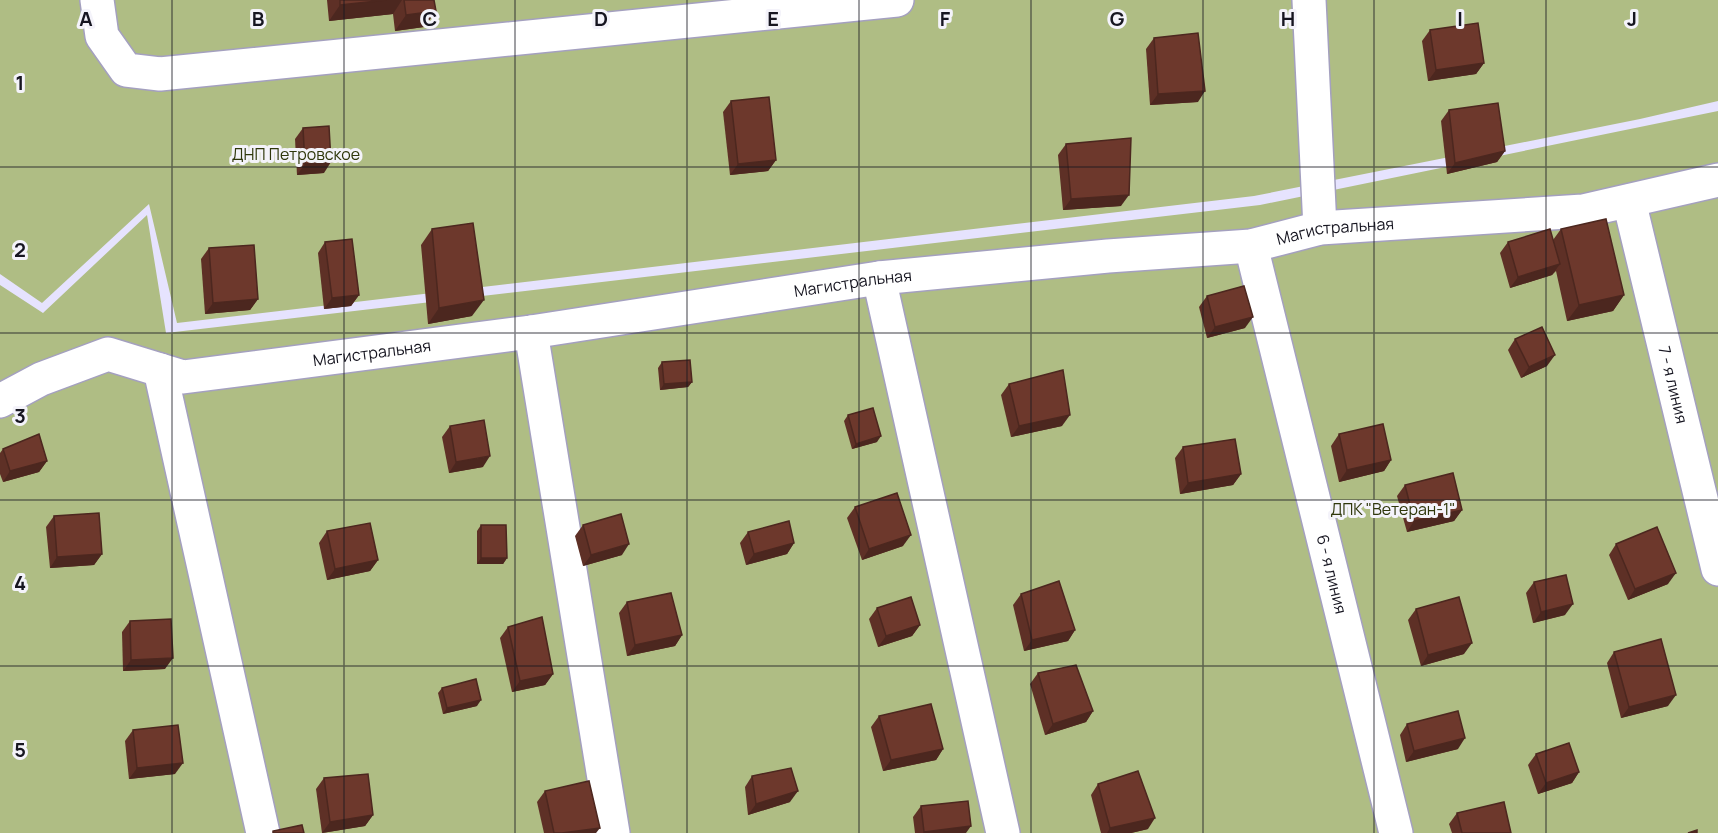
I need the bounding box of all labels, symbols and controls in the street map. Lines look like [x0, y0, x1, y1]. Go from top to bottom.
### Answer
text: A [79, 5, 93, 32]
text: B [252, 5, 265, 32]
text: C [423, 5, 437, 32]
text: D [594, 5, 608, 32]
text: E [767, 5, 779, 32]
text: F [940, 5, 951, 32]
text: G [1110, 5, 1125, 32]
text: H [1281, 5, 1295, 32]
text: I [1457, 5, 1463, 32]
text: J [1627, 5, 1637, 32]
text: 1 [16, 69, 24, 96]
park label: ДНП Петровское [232, 143, 360, 165]
street label: Магистральная [1274, 212, 1395, 250]
text: 2 [14, 236, 26, 263]
street label: Магистральная [792, 264, 913, 302]
street label: Магистральная [312, 334, 432, 371]
street label: 7 - я линия [1653, 344, 1693, 426]
text: 3 [14, 402, 26, 429]
park label: ДПК "Ветеран-1" [1330, 498, 1456, 520]
street label: 6 - я линия [1312, 532, 1352, 616]
text: 4 [14, 569, 26, 596]
text: 5 [14, 736, 26, 763]

